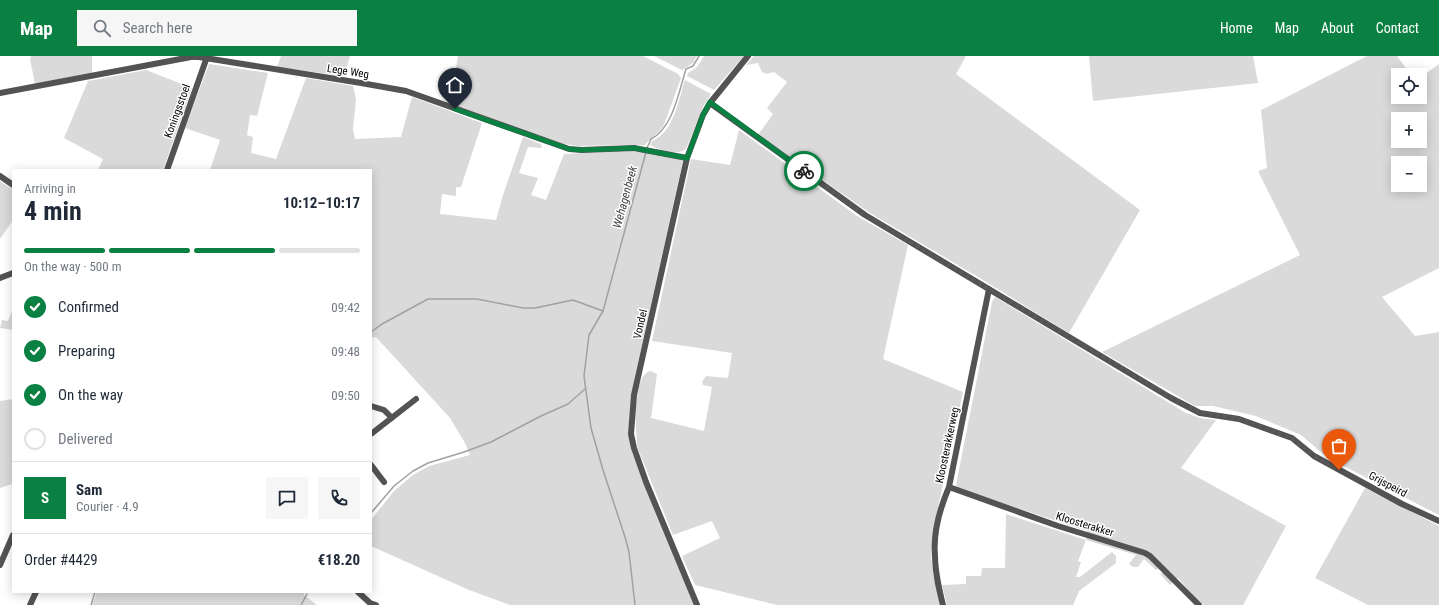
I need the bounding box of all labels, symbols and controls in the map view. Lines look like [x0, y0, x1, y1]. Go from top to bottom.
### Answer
search box [77, 10, 357, 46]
text: Map [20, 17, 53, 40]
icon: search [91, 17, 113, 39]
text: Search here [123, 19, 193, 37]
text: Home [1220, 20, 1253, 36]
text: Map [1275, 20, 1299, 36]
text: About [1321, 20, 1354, 36]
text: Contact [1376, 20, 1419, 36]
street label: Lege Weg [326, 62, 370, 81]
pin [438, 68, 472, 109]
map controls [1391, 68, 1427, 192]
button: locate [1391, 68, 1427, 104]
icon: home [444, 74, 466, 96]
street label: Koningsstoel [162, 82, 193, 140]
button: + [1391, 112, 1427, 148]
courier [784, 151, 824, 191]
button: − [1391, 156, 1427, 192]
icon: bike [793, 160, 815, 182]
water label: Wehagenbeek [610, 164, 640, 230]
text: Arriving in [24, 181, 76, 196]
text: 10:12–10:17 [283, 194, 360, 212]
text: 4 min [24, 196, 82, 226]
text: On the way · 500 m [24, 259, 121, 274]
icon: check [24, 296, 46, 318]
text: Confirmed [58, 298, 119, 316]
text: 09:42 [331, 300, 360, 315]
street label: Vondel [631, 308, 650, 340]
icon: check [24, 340, 46, 362]
text: Preparing [58, 342, 115, 360]
text: 09:48 [331, 344, 360, 359]
icon: check [24, 384, 46, 406]
text: On the way [58, 386, 123, 404]
text: 09:50 [331, 388, 360, 403]
street label: Kloosterakkerweg [933, 406, 962, 484]
pin [1322, 429, 1356, 470]
text: Delivered [58, 430, 113, 448]
icon: bag [1328, 435, 1350, 457]
street label: Grijspeird [1366, 469, 1409, 500]
button: chat [266, 477, 308, 519]
button: phone [318, 477, 360, 519]
text: Sam [76, 481, 102, 499]
text: S [41, 489, 49, 507]
text: Courier · 4.9 [76, 499, 139, 514]
street label: Kloosterakker [1054, 510, 1116, 540]
text: Order #4429 [24, 551, 98, 569]
text: €18.20 [318, 551, 360, 569]

